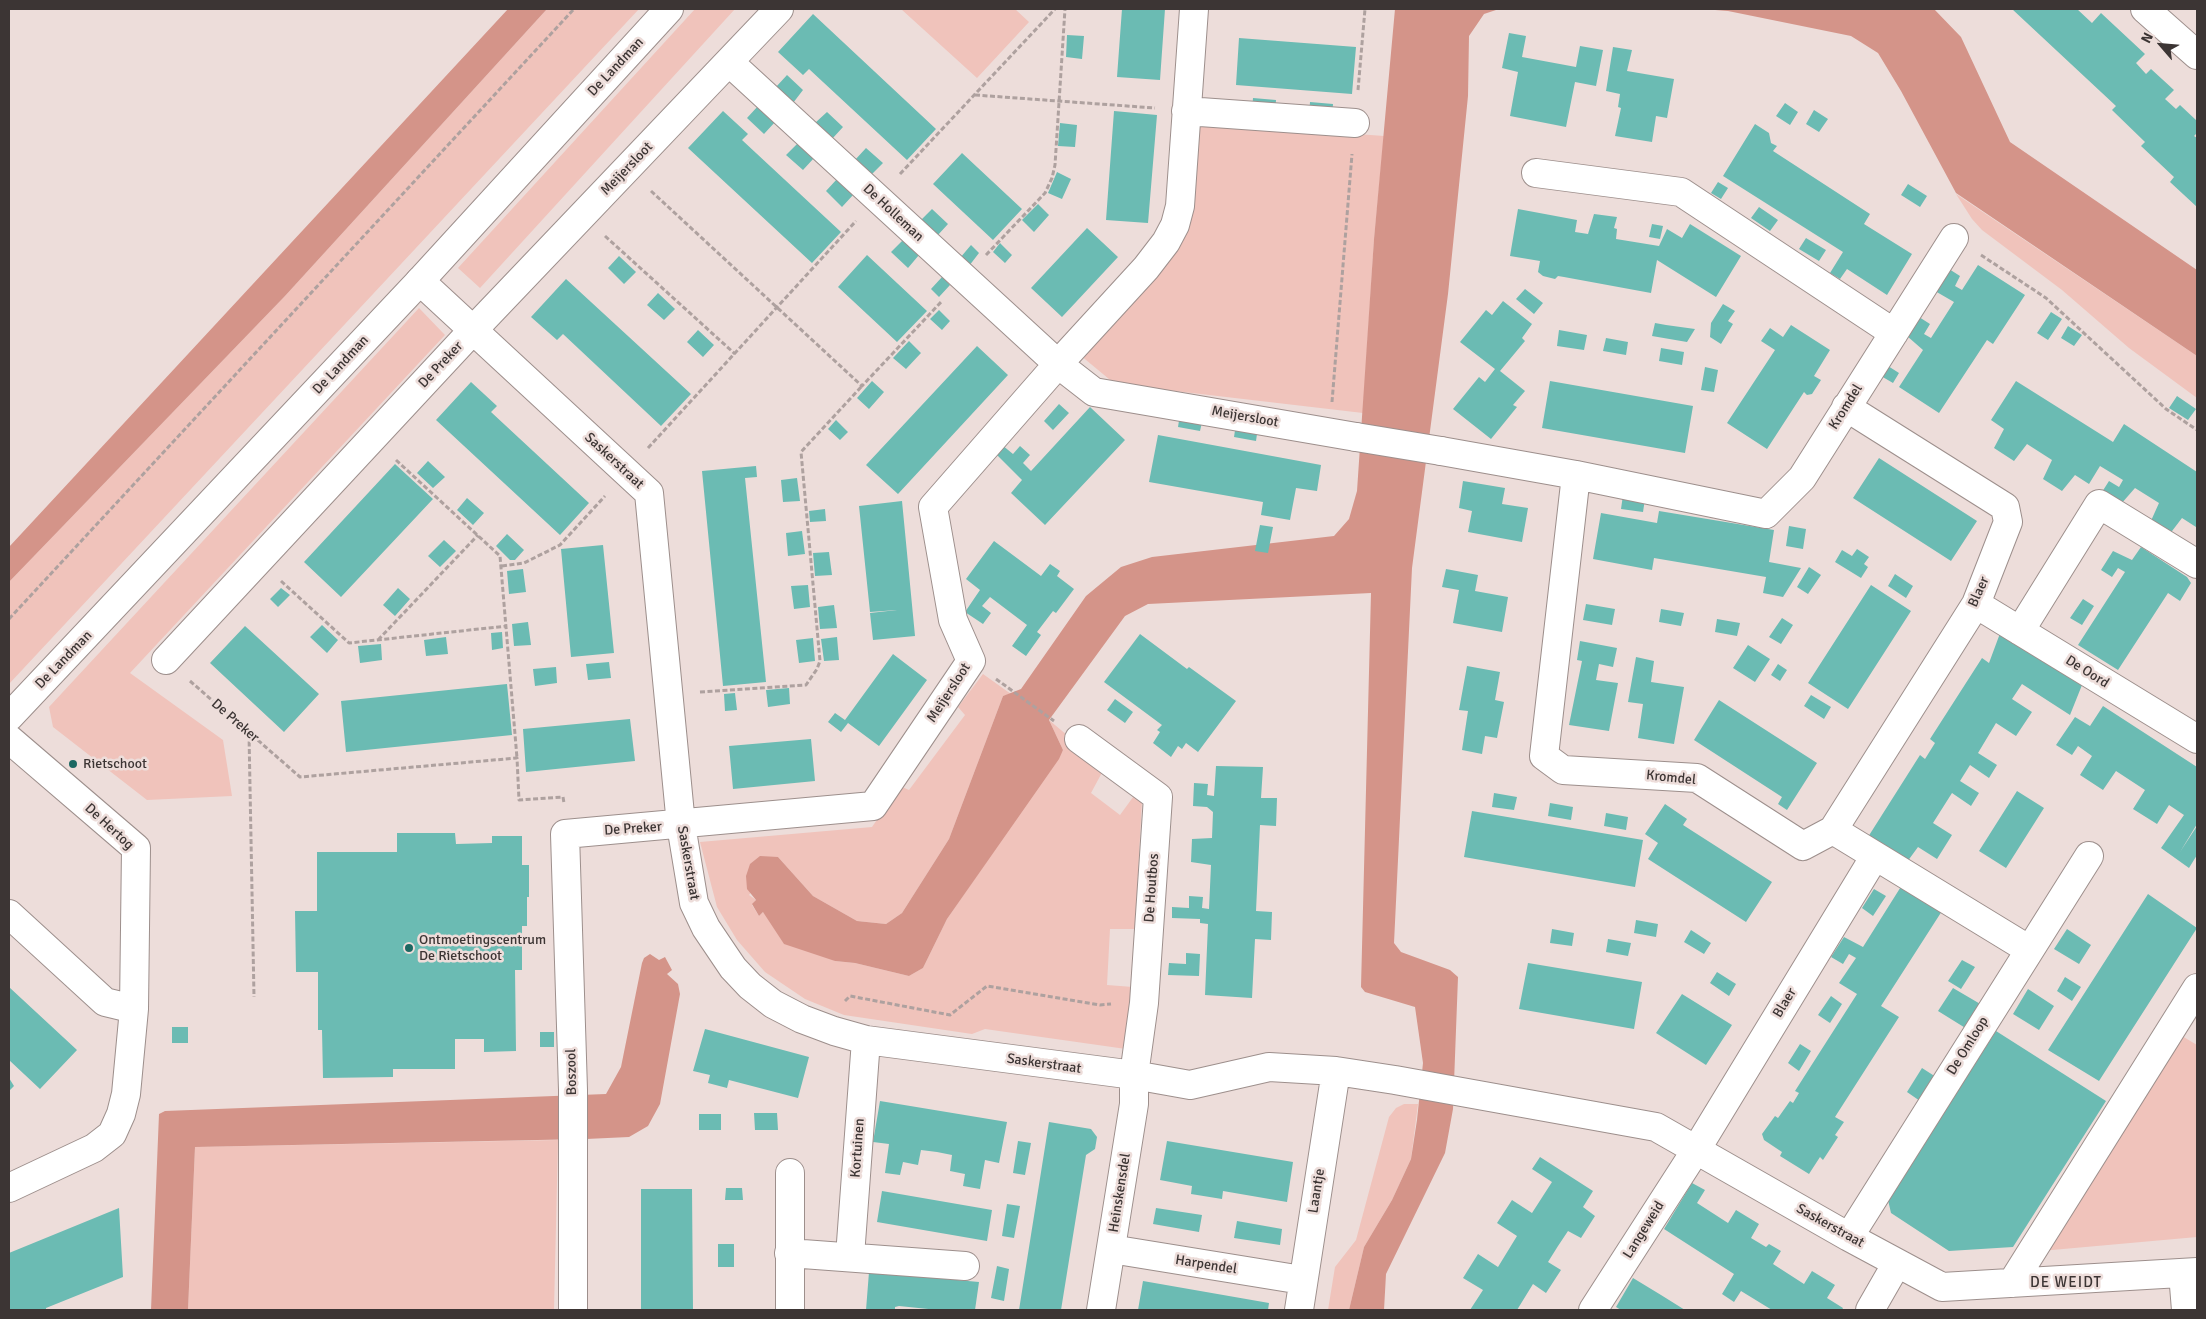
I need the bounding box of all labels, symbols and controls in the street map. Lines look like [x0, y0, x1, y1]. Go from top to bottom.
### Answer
north arrow [2136, 20, 2186, 70]
text: N [2137, 30, 2157, 46]
street label: De Landman [584, 34, 648, 100]
street label: Meijersloot [597, 139, 657, 199]
street label: De Holleman [859, 181, 927, 245]
street label: De Landman [309, 332, 373, 398]
street label: De Preker [415, 338, 467, 392]
street label: Kromdel [1826, 381, 1866, 433]
street label: Meijersloot [1210, 403, 1280, 431]
street label: Saskerstraat [581, 429, 647, 493]
street label: Blaer [1965, 574, 1993, 610]
street label: De Landman [32, 627, 96, 693]
street label: De Oord [2062, 652, 2112, 692]
street label: Meijersloot [924, 660, 974, 726]
street label: De Preker [208, 696, 262, 746]
place label: Rietschoot [83, 756, 147, 772]
marker: Rietschoot [67, 758, 79, 770]
street label: Kromdel [1645, 767, 1697, 789]
street label: De Hertog [81, 800, 137, 854]
street label: De Preker [604, 819, 662, 839]
street label: Saskerstraat [673, 825, 703, 901]
street label: De Houtbos [1141, 853, 1163, 923]
place label: Ontmoetingscentrum De Rietschoot [419, 932, 546, 964]
marker: Ontmoetingscentrum De Rietschoot [403, 942, 415, 954]
street label: Blaer [1770, 985, 1800, 1021]
street label: De Omloop [1944, 1014, 1992, 1078]
street label: Boszool [563, 1049, 581, 1095]
street label: Saskerstraat [1006, 1050, 1082, 1078]
street label: Kortuinen [848, 1118, 868, 1178]
street label: Heinskensdel [1105, 1152, 1135, 1234]
street label: Laantje [1305, 1168, 1329, 1214]
street label: Langeweid [1620, 1198, 1668, 1262]
street label: Saskerstraat [1793, 1200, 1867, 1252]
street label: Harpendel [1174, 1252, 1238, 1278]
district label: DE WEIDT [2029, 1274, 2103, 1292]

